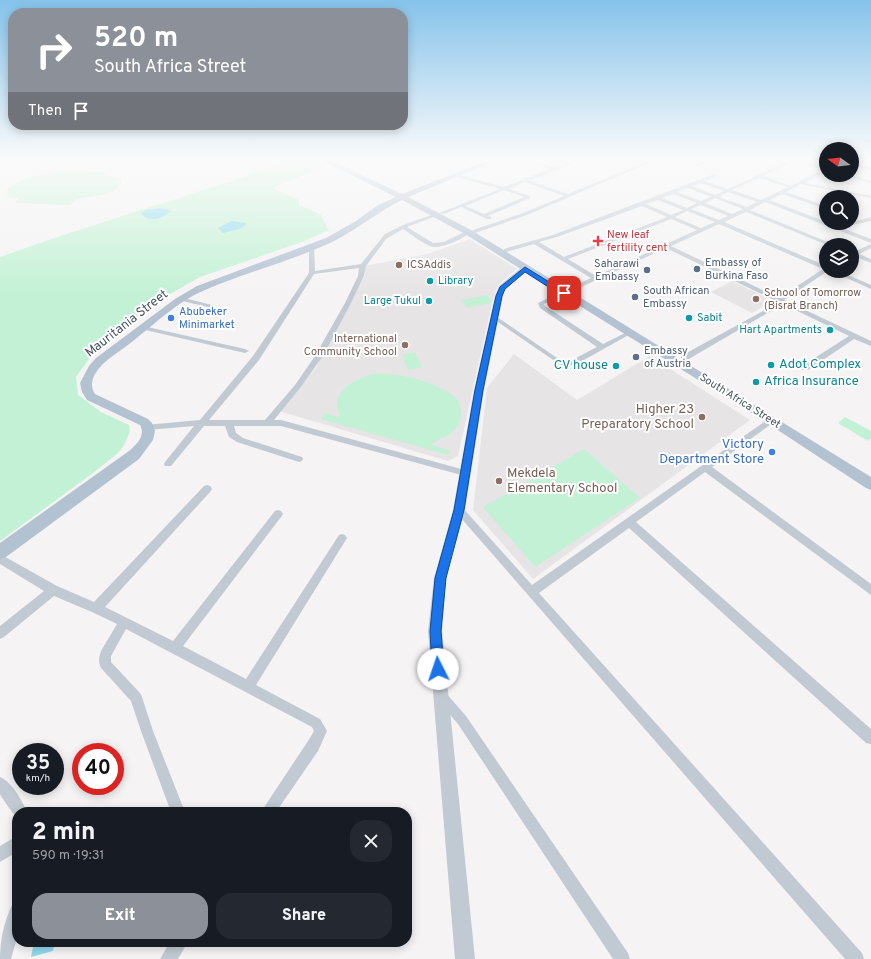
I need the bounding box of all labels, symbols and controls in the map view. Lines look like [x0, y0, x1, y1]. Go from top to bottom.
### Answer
text: 520 m [94, 21, 178, 57]
icon: right [28, 24, 80, 76]
text: South Africa Street [94, 56, 246, 79]
icon: arrive [70, 100, 92, 122]
text: Then [28, 102, 62, 121]
north arrow [819, 142, 859, 182]
map controls [819, 142, 859, 278]
button: search [819, 190, 859, 230]
place label: New leaf fertility cent [607, 228, 667, 255]
marker: New leaf fertility cent [592, 235, 604, 247]
button: layers [819, 238, 859, 278]
place label: Embassy of Burkina Faso [705, 256, 768, 283]
place label: Saharawi Embassy [594, 257, 639, 284]
place label: ICSAddis [407, 258, 451, 272]
marker: ICSAddis [394, 260, 404, 270]
marker: Embassy of Burkina Faso [692, 264, 702, 274]
marker: Saharawi Embassy [642, 265, 652, 275]
place label: Library [438, 274, 473, 288]
marker: Library [425, 276, 435, 286]
pin [547, 276, 581, 310]
icon: arrive [553, 282, 575, 304]
place label: South African Embassy [643, 284, 710, 311]
place label: School of Tomorrow (Bisrat Branch) [764, 286, 861, 313]
street label: Mauritania Street [82, 287, 172, 361]
marker: South African Embassy [630, 292, 640, 302]
place label: Large Tukul [364, 294, 421, 308]
marker: School of Tomorrow (Bisrat Branch) [751, 294, 761, 304]
marker: Large Tukul [424, 296, 434, 306]
place label: Abubeker Minimarket [179, 305, 235, 332]
place label: Sabit [697, 311, 723, 325]
marker: Abubeker Minimarket [166, 313, 176, 323]
marker: Sabit [684, 313, 694, 323]
place label: Hart Apartments [739, 323, 822, 337]
marker: Hart Apartments [825, 325, 835, 335]
place label: International Community School [304, 332, 397, 359]
marker: International Community School [400, 340, 410, 350]
place label: Embassy of Austria [644, 344, 691, 371]
marker: Embassy of Austria [631, 352, 641, 362]
place label: Adot Complex [779, 357, 861, 373]
place label: CV house [554, 358, 608, 374]
marker: Adot Complex [766, 360, 776, 370]
marker: CV house [611, 361, 621, 371]
street label: South Africa Street [697, 370, 783, 432]
place label: Africa Insurance [764, 374, 859, 390]
marker: Africa Insurance [751, 377, 761, 387]
place label: Higher 23 Preparatory School [581, 402, 694, 433]
marker: Higher 23 Preparatory School [697, 412, 707, 422]
place label: Victory Department Store [659, 437, 764, 468]
marker: Victory Department Store [767, 447, 777, 457]
place label: Mekdela Elementary School [507, 466, 617, 497]
marker: Mekdela Elementary School [494, 476, 504, 486]
position arrow [417, 648, 459, 690]
speed limit sign: 40 [72, 743, 124, 795]
text: 35 [26, 751, 50, 777]
text: km/h [26, 772, 50, 785]
text: 2 min [32, 818, 96, 848]
button: close [350, 820, 392, 862]
text: 590 m · 19:31 [32, 848, 104, 864]
button: Exit [32, 893, 208, 939]
button: Share [216, 893, 392, 939]

